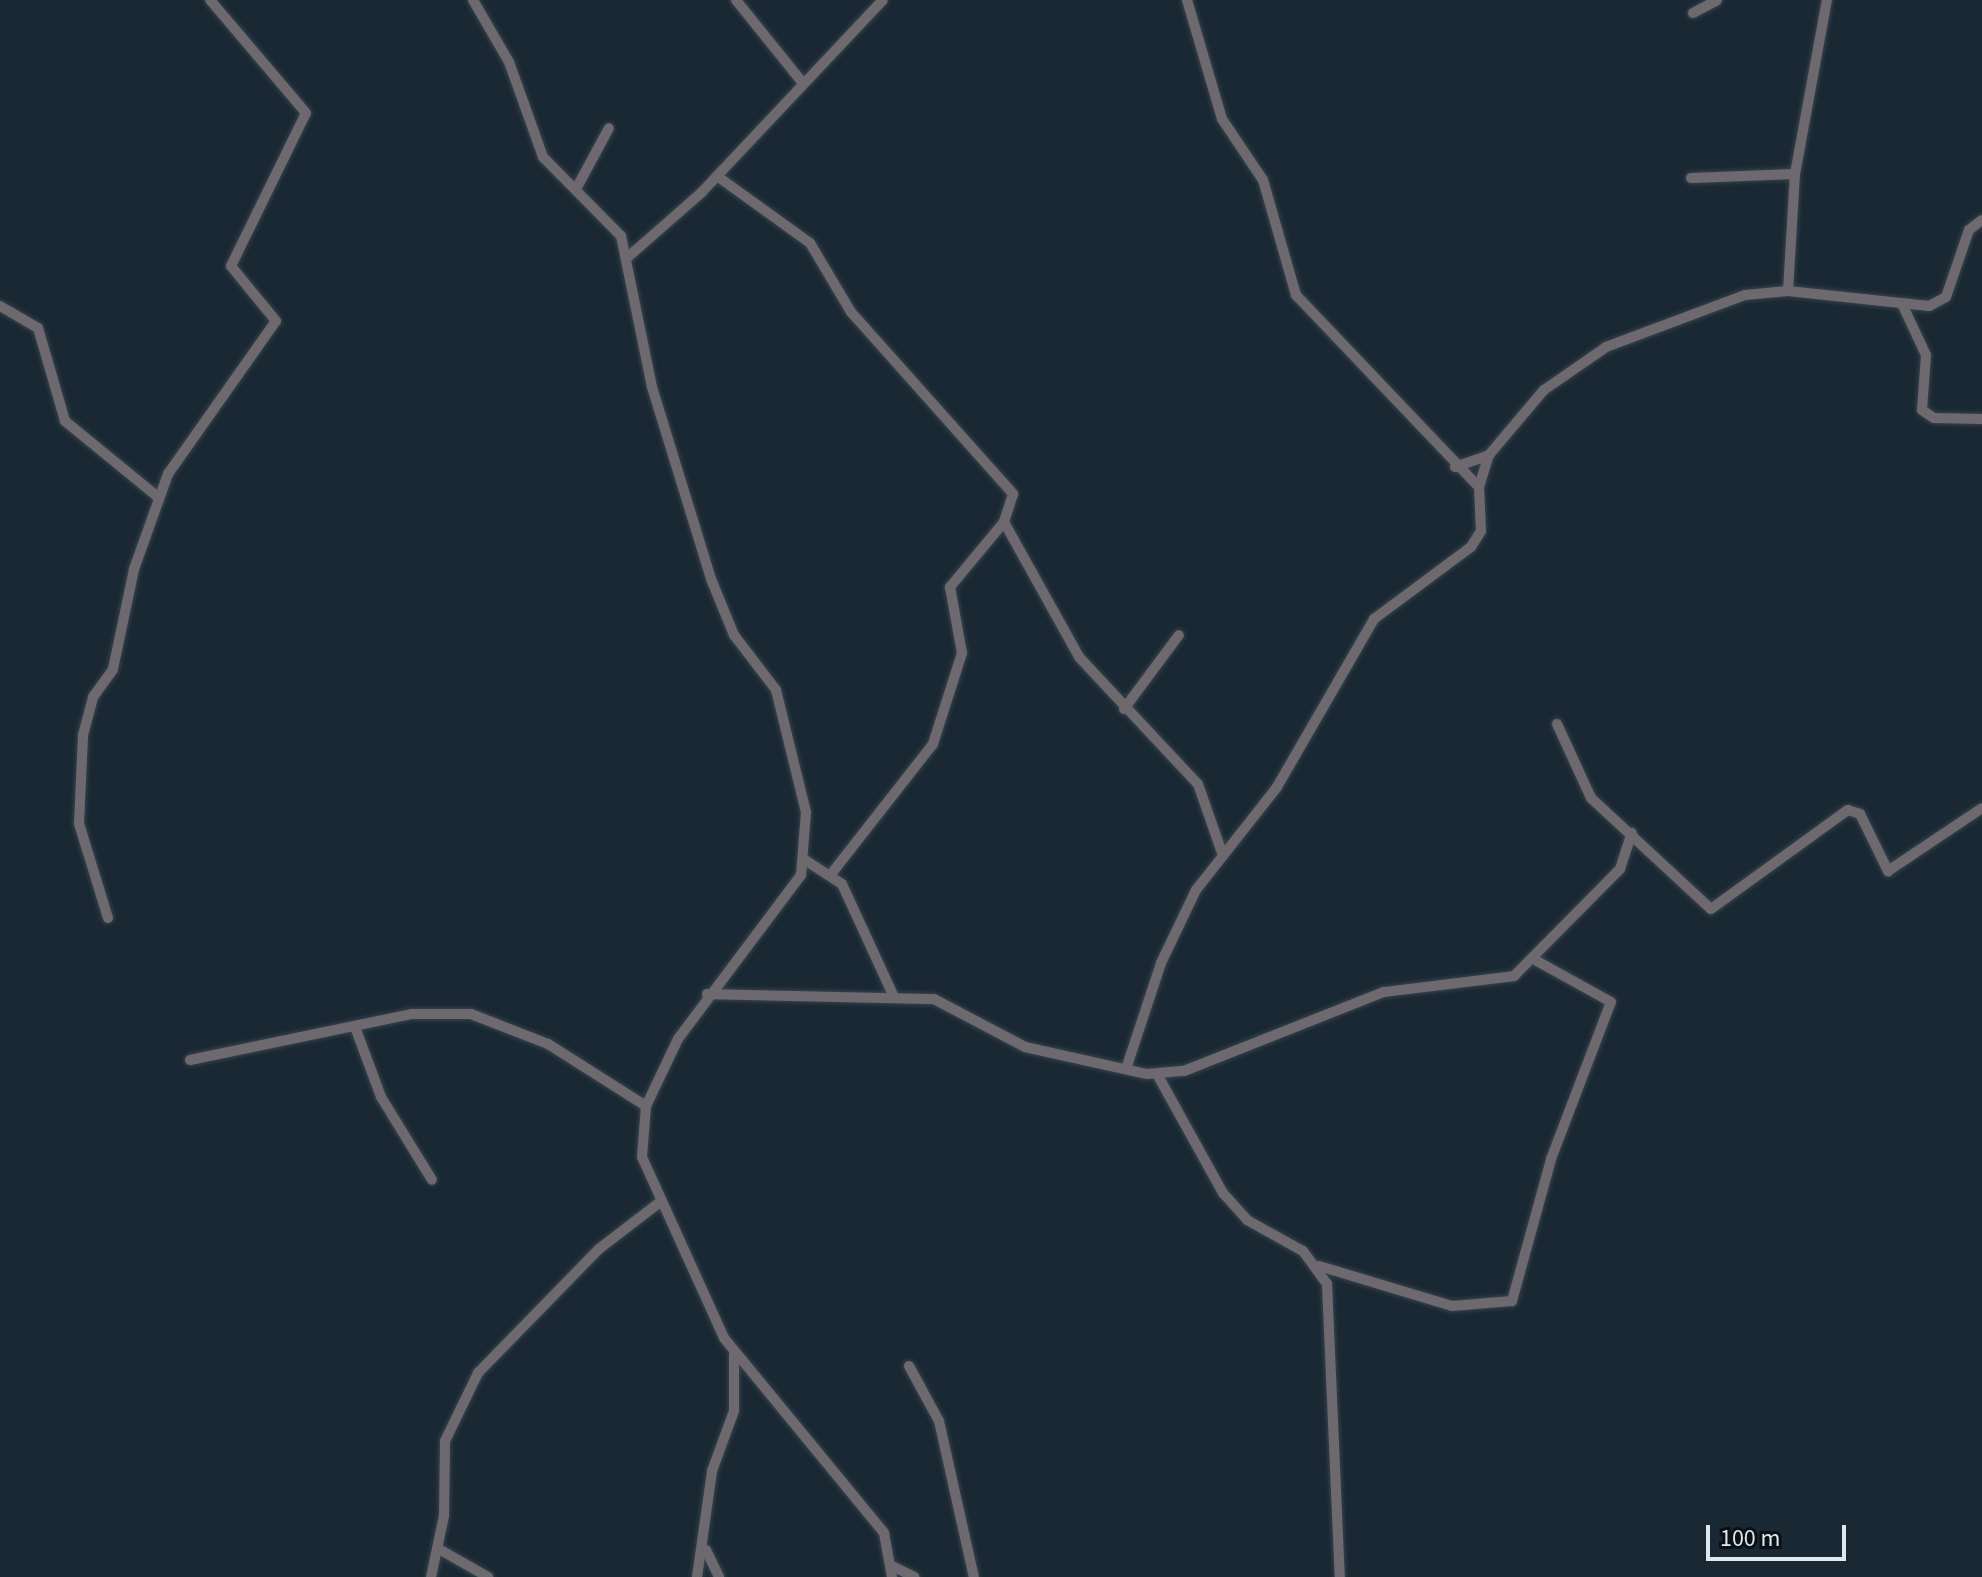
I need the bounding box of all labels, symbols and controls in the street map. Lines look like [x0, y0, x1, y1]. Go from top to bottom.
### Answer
scale bar [1710, 1509, 1850, 1559]
text: 100 m [1720, 1521, 1780, 1556]

